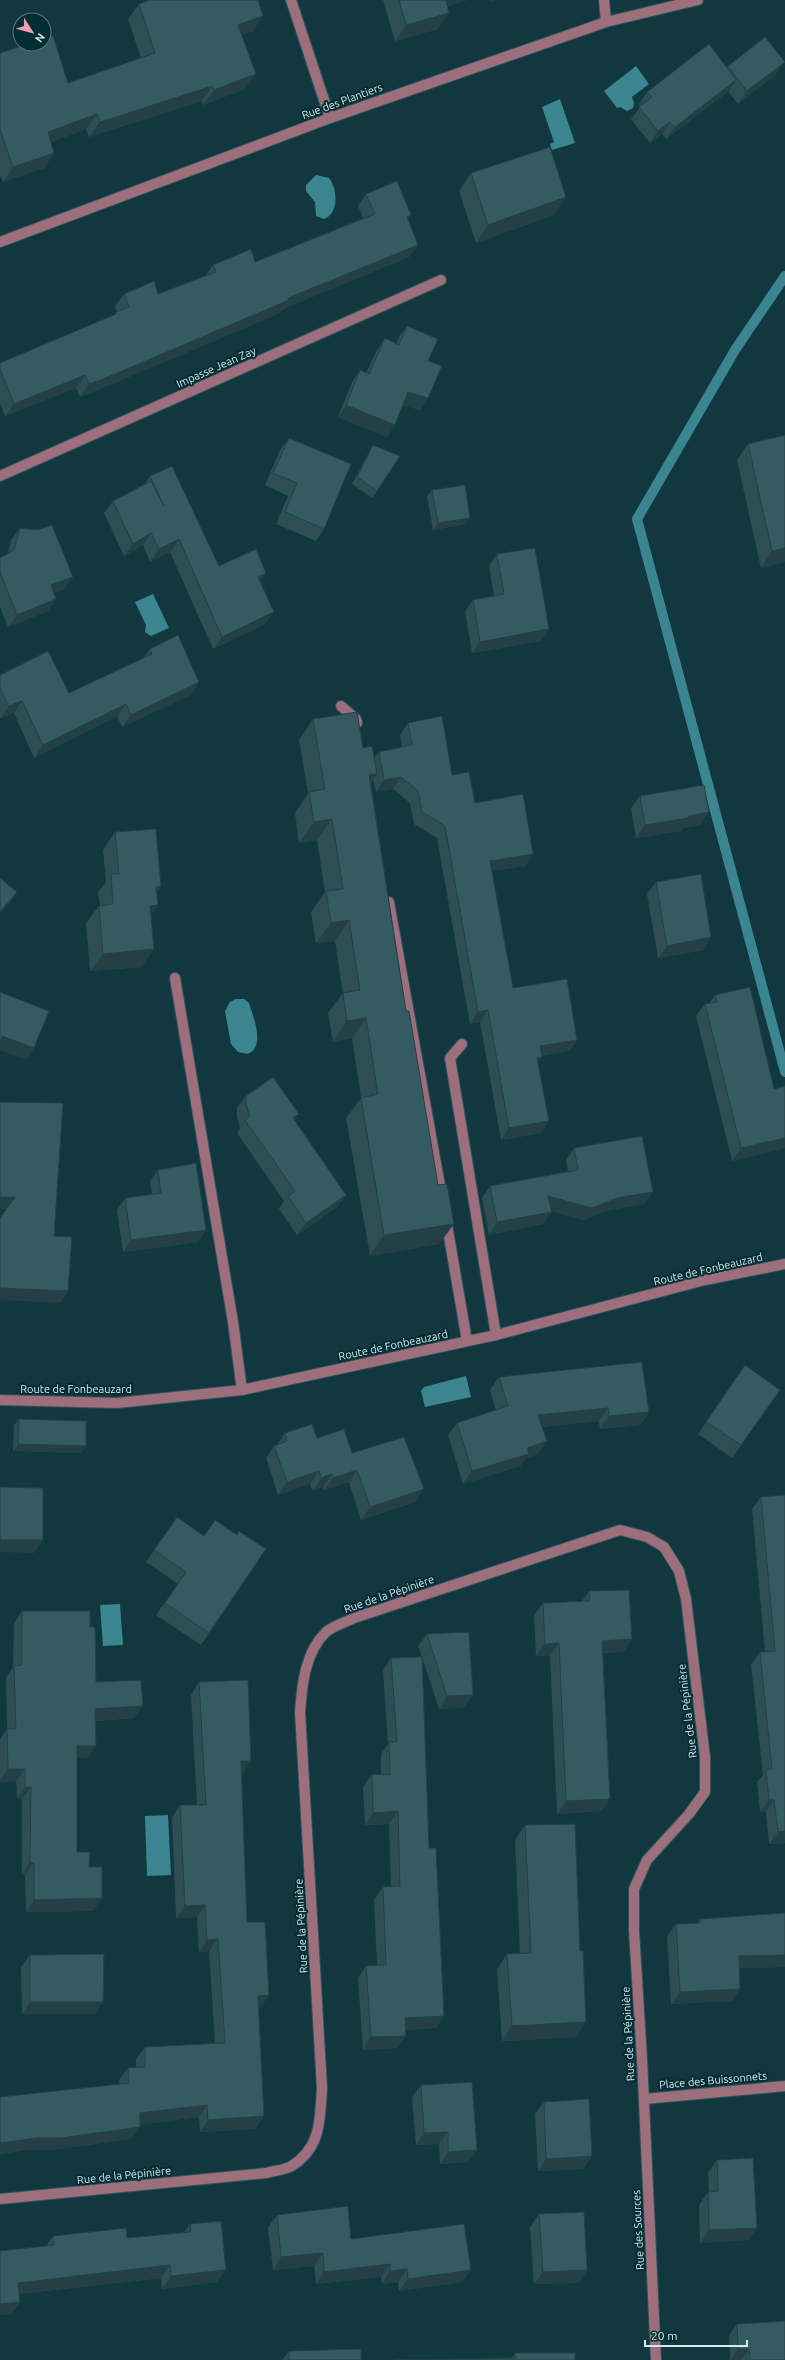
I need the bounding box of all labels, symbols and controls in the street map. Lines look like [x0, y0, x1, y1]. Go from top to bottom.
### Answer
north arrow [12, 12, 52, 52]
text: N [33, 31, 47, 45]
street label: Rue des Plantiers [300, 81, 384, 121]
street label: Impasse Jean Zay [174, 344, 258, 390]
street label: Route de Fonbeauzard [652, 1251, 764, 1287]
street label: Route de Fonbeauzard [337, 1328, 449, 1362]
street label: Route de Fonbeauzard [20, 1383, 132, 1395]
street label: Rue de la Pépinière [342, 1573, 436, 1615]
street label: Rue de la Pépinière [675, 1663, 699, 1759]
street label: Rue de la Pépinière [293, 1878, 309, 1974]
street label: Rue de la Pépinière [620, 1986, 636, 2082]
street label: Place des Buissonnets [659, 2069, 768, 2091]
street label: Rue de la Pépinière [76, 2164, 172, 2186]
street label: Rue des Sources [630, 2189, 646, 2270]
scale bar [645, 2322, 747, 2348]
text: 20 m [651, 2329, 678, 2342]

